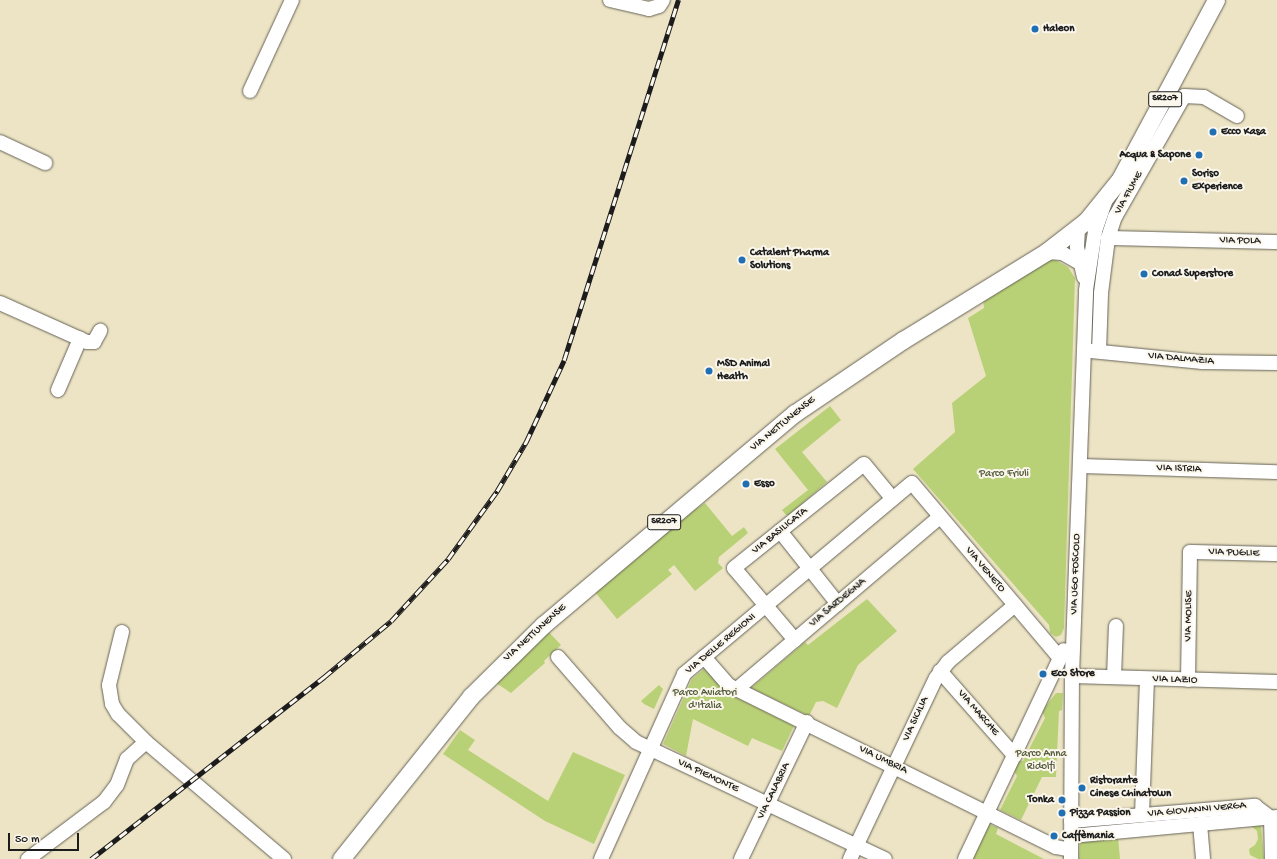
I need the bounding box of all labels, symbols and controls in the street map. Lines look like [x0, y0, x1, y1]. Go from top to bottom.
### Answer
place label: Haleon [1043, 22, 1074, 36]
marker: Haleon [1030, 24, 1040, 34]
road number: SR207 [1148, 91, 1182, 107]
place label: Ecco Kasa [1221, 125, 1266, 139]
marker: Ecco Kasa [1208, 127, 1218, 137]
place label: Acqua & Sapone [1119, 148, 1191, 162]
marker: Acqua & Sapone [1194, 150, 1204, 160]
place label: Soriso Experience [1192, 168, 1242, 194]
street label: VIA FIUME [1112, 169, 1146, 217]
marker: Soriso Experience [1179, 176, 1189, 186]
street label: VIA POLA [1219, 234, 1261, 248]
place label: Catalent Pharma Solutions [750, 247, 829, 273]
marker: Catalent Pharma Solutions [737, 255, 747, 265]
place label: Conad Superstore [1152, 267, 1233, 281]
marker: Conad Superstore [1139, 269, 1149, 279]
street label: VIA DALMAZIA [1148, 350, 1214, 368]
place label: MSD Animal Health [717, 358, 770, 384]
marker: MSD Animal Health [704, 366, 714, 376]
street label: VIA NETTUNENSE [748, 394, 818, 454]
street label: VIA ISTRIA [1156, 462, 1202, 476]
park label: Parco Friuli [979, 467, 1029, 481]
place label: Esso [754, 477, 775, 491]
marker: Esso [741, 479, 751, 489]
street label: VIA BASILICATA [750, 505, 810, 557]
road number: SR207 [647, 514, 681, 530]
street label: VIA UGO FOSCOLO [1068, 533, 1084, 615]
street label: VIA VENETO [962, 544, 1008, 596]
street label: VIA PUGLIE [1208, 546, 1260, 560]
street label: VIA SARDEGNA [807, 575, 869, 631]
street label: VIA MOLISE [1182, 591, 1196, 641]
street label: VIA NETTUNENSE [501, 601, 569, 665]
street label: VIA DELLE REGIONI [683, 611, 759, 677]
place label: Eco Store [1051, 667, 1095, 681]
marker: Eco Store [1038, 669, 1048, 679]
street label: VIA LAZIO [1152, 673, 1198, 687]
park label: Parco Aviatori d'Italia [673, 687, 737, 713]
street label: VIA MARCHE [954, 687, 1002, 739]
street label: VIA SICILIA [900, 695, 932, 743]
street label: VIA UMBRIA [857, 743, 909, 777]
park label: Parco Anna Ridolfi [1015, 748, 1067, 774]
street label: VIA PIEMONTE [675, 756, 741, 796]
street label: VIA CALABRIA [755, 761, 793, 821]
place label: Ristorante Cinese Chinatown [1090, 775, 1171, 801]
marker: Ristorante Cinese Chinatown [1077, 783, 1087, 793]
place label: Tonka [1028, 793, 1054, 807]
marker: Tonka [1057, 795, 1067, 805]
street label: VIA GIOVANNI VERGA [1147, 799, 1247, 821]
place label: Pizza Passion [1070, 806, 1130, 820]
marker: Pizza Passion [1057, 808, 1067, 818]
scale bar [10, 825, 81, 851]
place label: Caffèmania [1062, 829, 1114, 843]
marker: Caffèmania [1049, 831, 1059, 841]
text: 50 m [15, 833, 40, 847]

